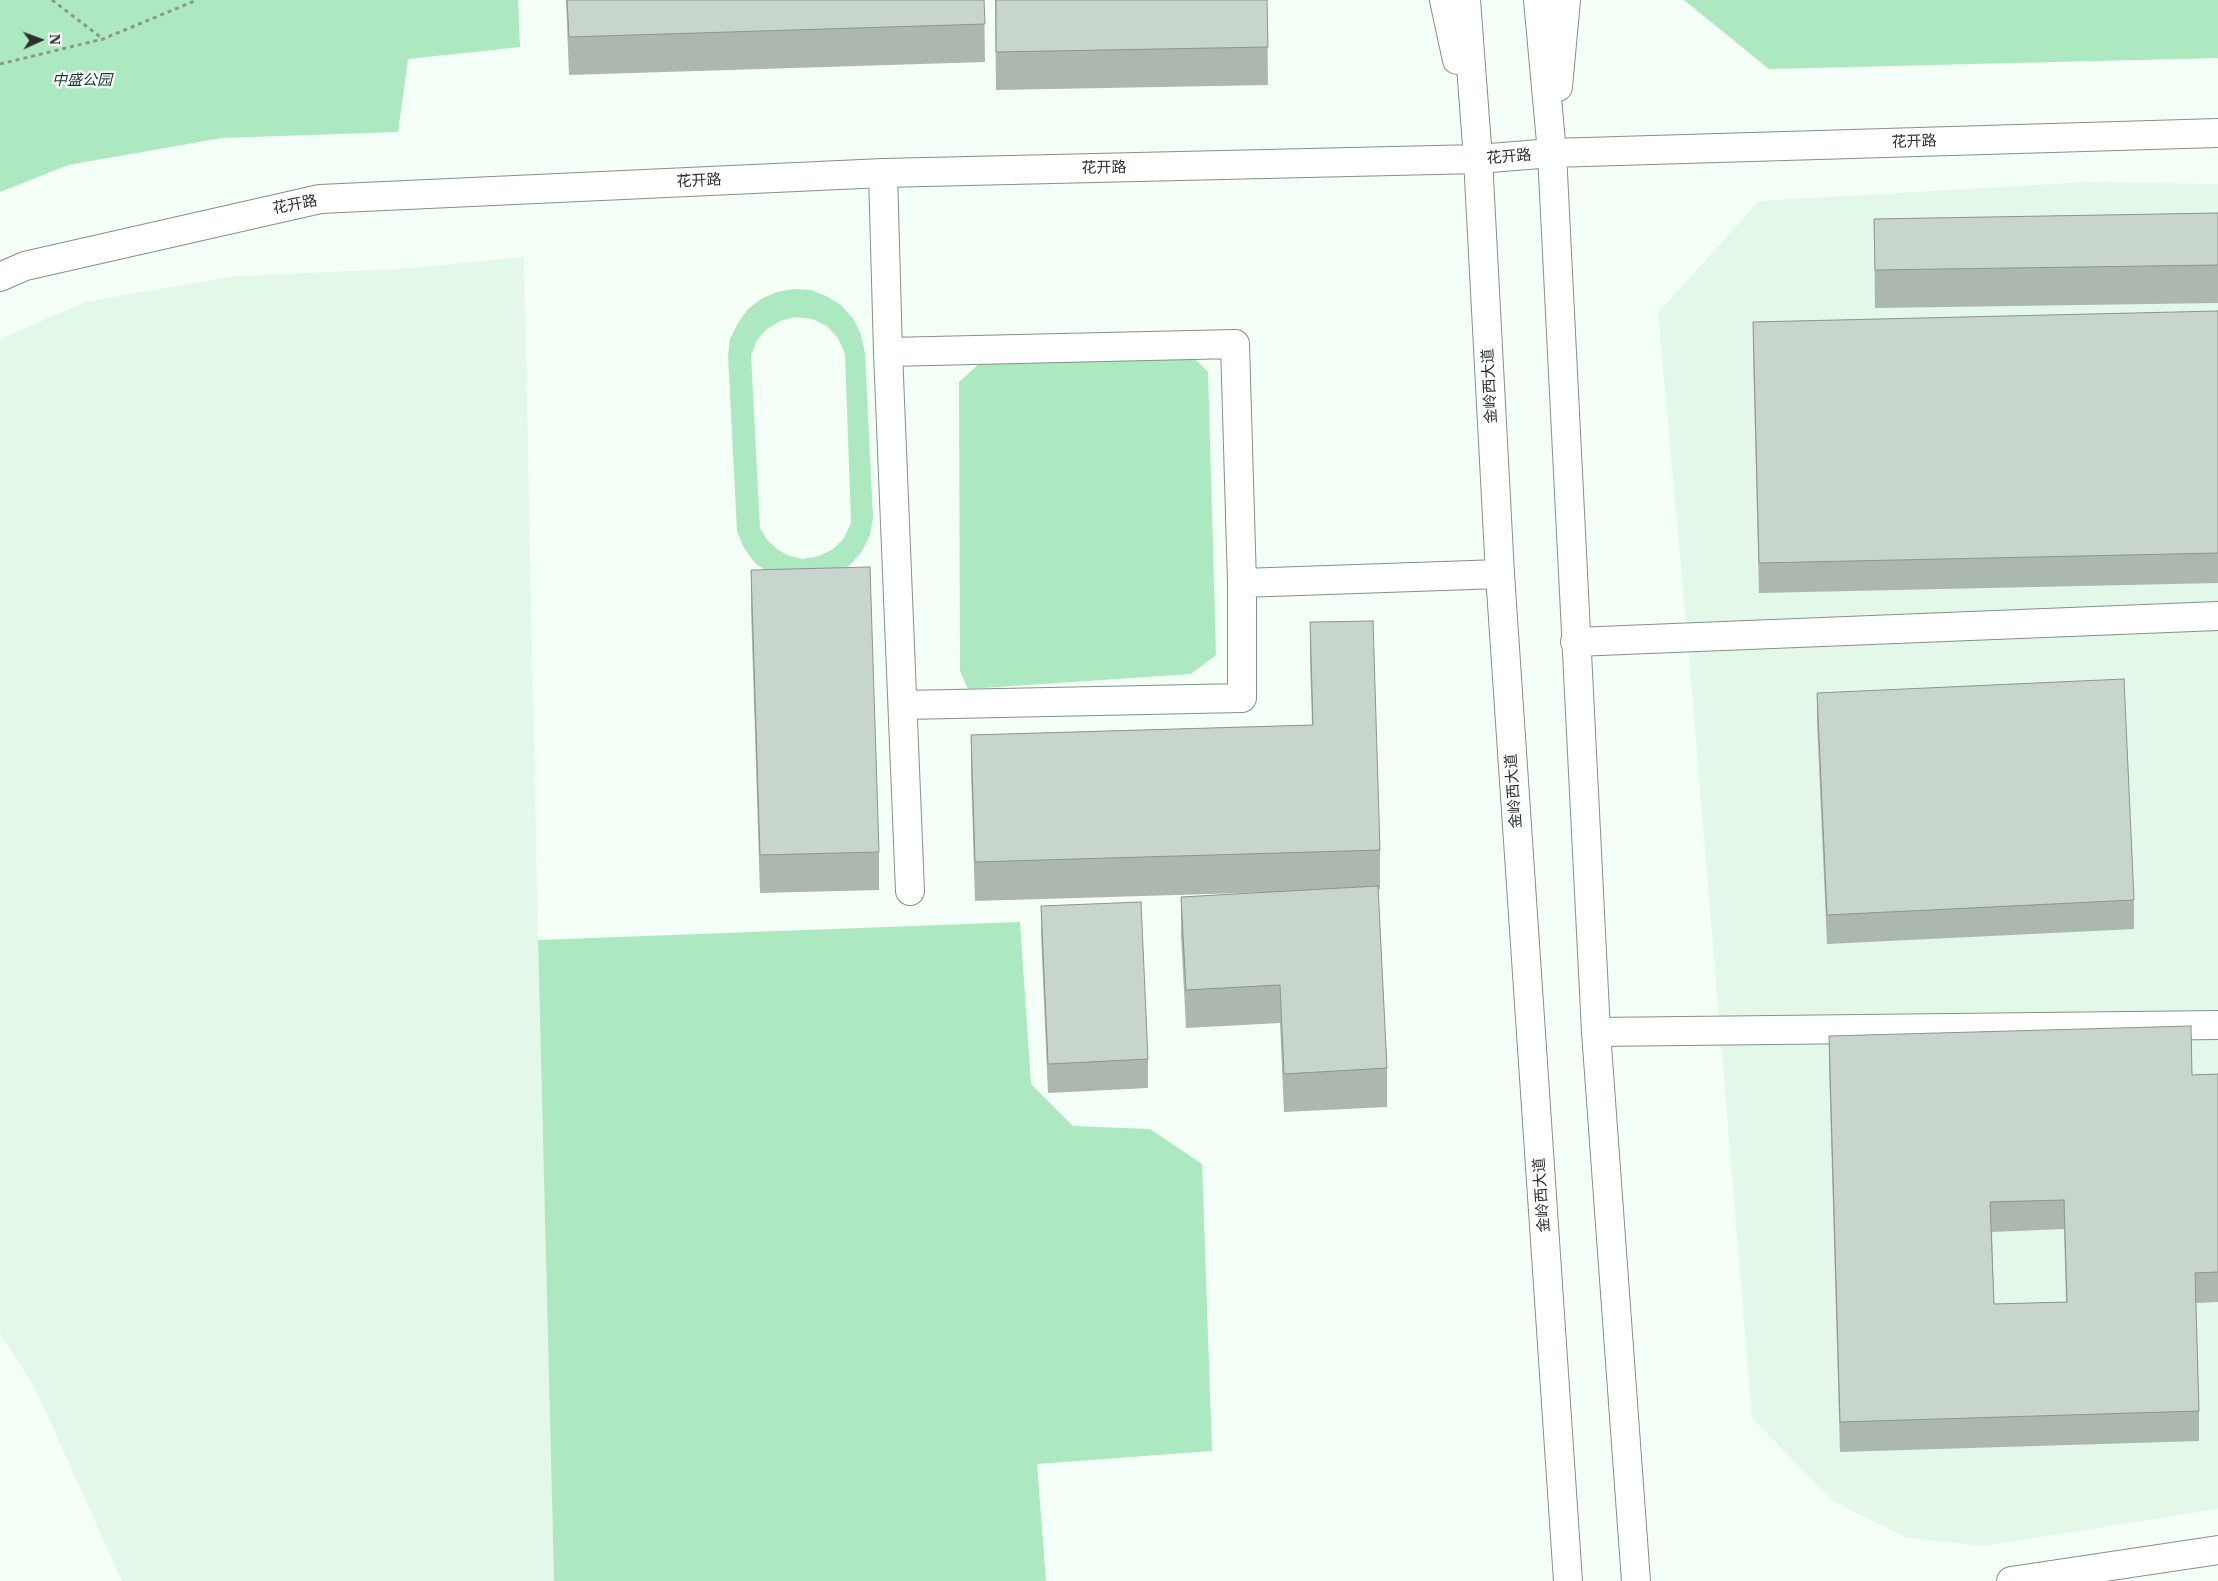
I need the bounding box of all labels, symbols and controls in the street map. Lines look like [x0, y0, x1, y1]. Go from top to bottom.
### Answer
north arrow [15, 15, 65, 65]
text: N [46, 34, 64, 45]
park label: 中盛公园 [52, 72, 112, 90]
street label: 花开路 [1891, 132, 1937, 152]
street label: 花开路 [1486, 146, 1532, 168]
street label: 花开路 [1081, 159, 1127, 177]
street label: 花开路 [676, 171, 722, 191]
street label: 花开路 [271, 192, 319, 218]
street label: 金岭西大道 [1479, 348, 1501, 424]
street label: 金岭西大道 [1502, 753, 1526, 829]
street label: 金岭西大道 [1530, 1157, 1554, 1233]

